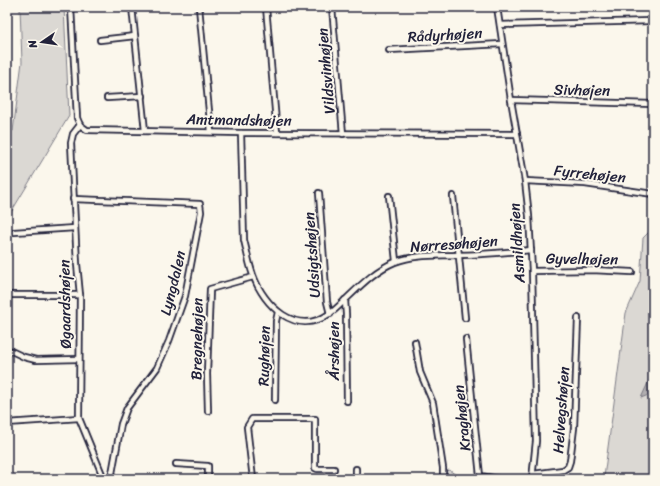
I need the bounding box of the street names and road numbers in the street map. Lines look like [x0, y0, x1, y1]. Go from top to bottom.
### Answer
street label: Rådyrhøjen [407, 20, 483, 50]
street label: Vildsvinhøjen [309, 27, 343, 115]
street label: Sivhøjen [554, 77, 610, 103]
street label: Amtmandshøjen [185, 106, 292, 134]
street label: Fyrrehøjen [553, 157, 627, 191]
street label: Asmildhøjen [501, 202, 533, 285]
street label: Udsigtshøjen [296, 211, 328, 299]
street label: Nørresøhøjen [409, 228, 499, 260]
street label: Gyvelhøjen [546, 245, 618, 273]
street label: Lyngdalen [152, 248, 194, 318]
street label: Øgaardshøjen [51, 259, 79, 349]
street label: Bregnehøjen [183, 298, 211, 380]
street label: Årshøjen [321, 321, 347, 382]
street label: Rughøjen [250, 326, 278, 386]
street label: Helvegshøjen [545, 366, 577, 454]
street label: Kraghøjen [446, 384, 478, 452]

